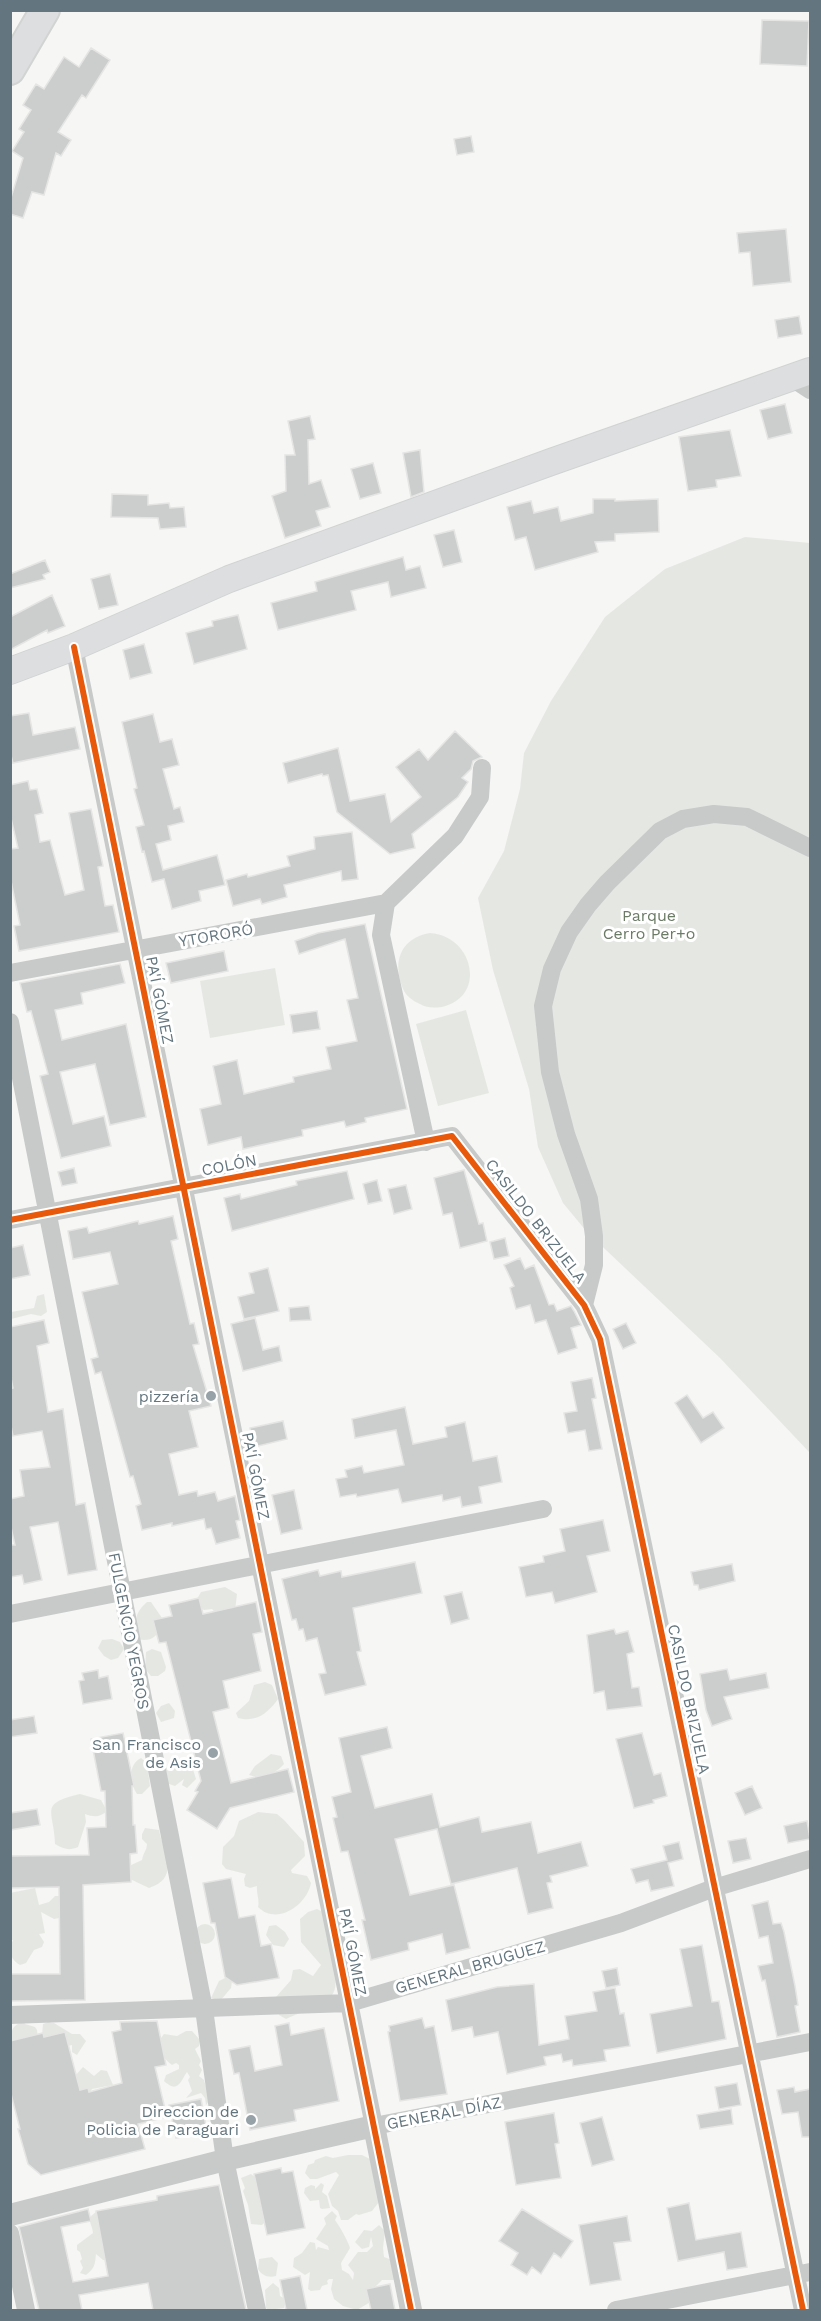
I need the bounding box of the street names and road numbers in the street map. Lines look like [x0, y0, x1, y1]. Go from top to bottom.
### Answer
street label: YTORORÓ [177, 919, 255, 951]
street label: PA'Í GÓMEZ [142, 954, 178, 1046]
street label: COLÓN [200, 1150, 258, 1180]
street label: CASILDO BRIZUELA [482, 1155, 591, 1287]
street label: PA'Í GÓMEZ [238, 1430, 274, 1522]
street label: FULGENCIO YEGROS [104, 1551, 154, 1711]
street label: CASILDO BRIZUELA [664, 1622, 714, 1776]
street label: PA'Í GÓMEZ [335, 1906, 371, 1998]
street label: GENERAL BRUGUEZ [393, 1936, 547, 1998]
street label: GENERAL DÍAZ [385, 2093, 503, 2133]

